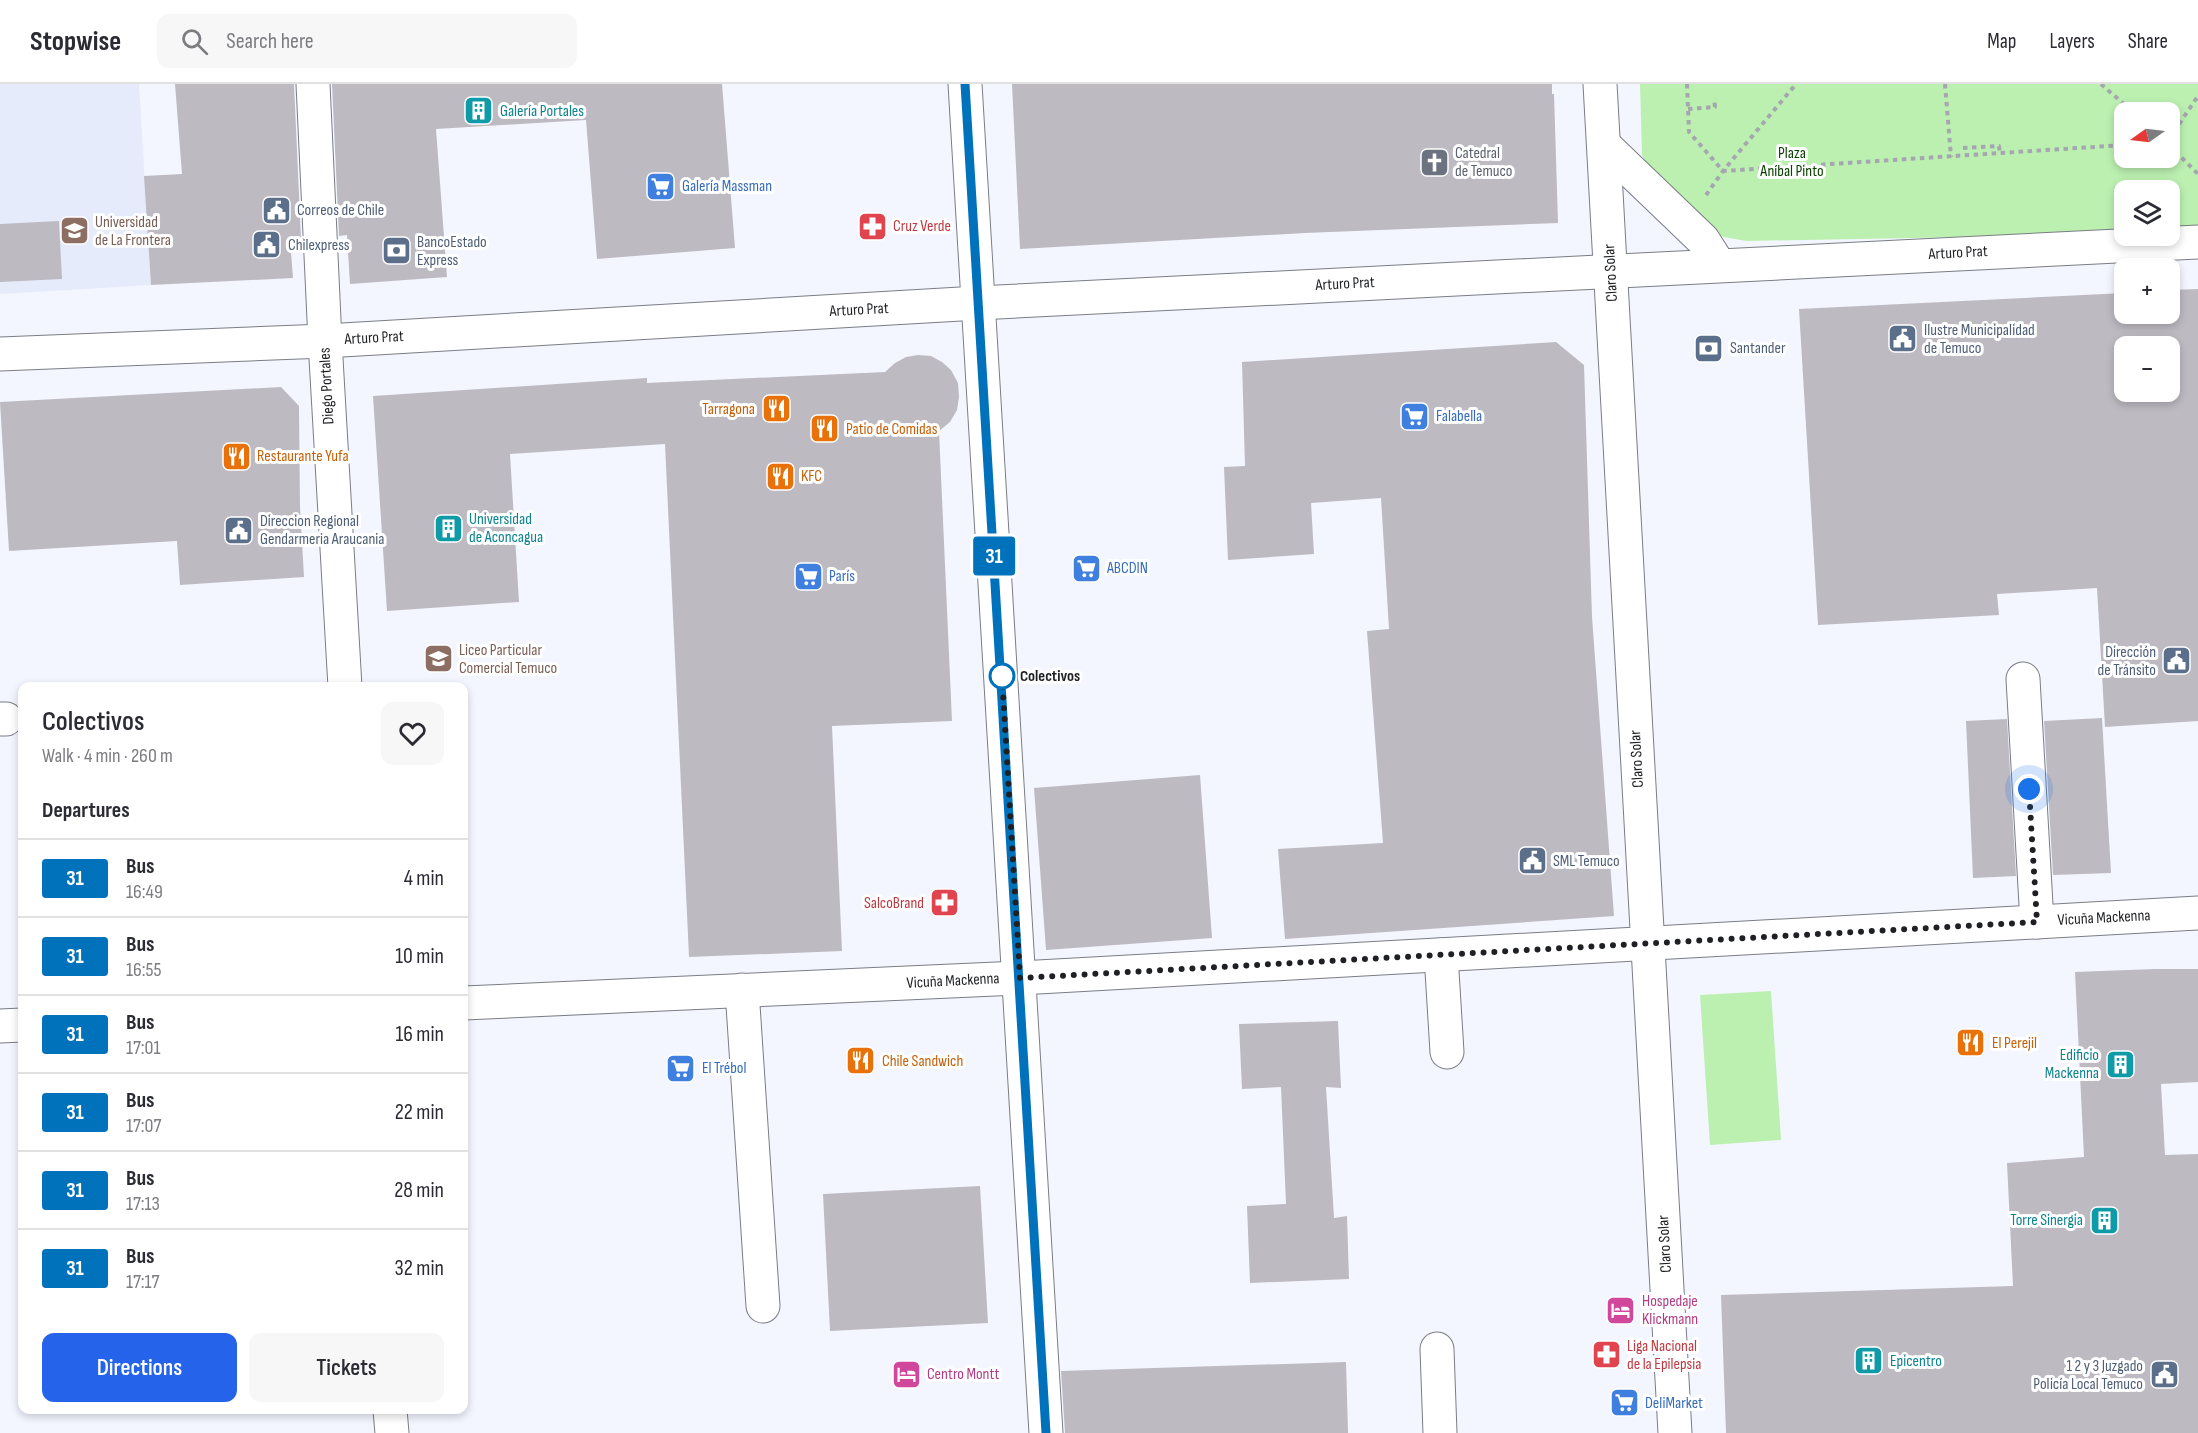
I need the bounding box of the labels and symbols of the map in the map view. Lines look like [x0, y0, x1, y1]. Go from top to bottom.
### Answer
building icon: Galería Portales [463, 95, 495, 127]
place label: Galería Portales [500, 102, 584, 121]
north arrow [2114, 102, 2180, 168]
place label: Catedral de Temuco [1455, 144, 1512, 181]
park label: Plaza Aníbal Pinto [1759, 144, 1824, 181]
church icon: Catedral de Temuco [1418, 146, 1450, 178]
supermarket icon: Galería Massman [645, 170, 677, 202]
place label: Galería Massman [682, 177, 772, 196]
public building icon: Correos de Chile [260, 194, 292, 226]
place label: Correos de Chile [297, 201, 384, 220]
pharmacy icon: Cruz Verde [856, 210, 888, 242]
place label: Universidad de La Frontera [95, 213, 171, 250]
school or university icon: Universidad de La Frontera [58, 215, 90, 247]
place label: Cruz Verde [893, 217, 951, 236]
public building icon: Chilexpress [251, 229, 283, 261]
place label: BancoEstado Express [417, 233, 487, 270]
bank icon: BancoEstado Express [380, 235, 412, 267]
place label: Chilexpress [288, 236, 350, 255]
street label: Arturo Prat [1927, 242, 1988, 264]
street label: Claro Solar [1600, 243, 1622, 302]
street label: Arturo Prat [1314, 273, 1375, 295]
street label: Arturo Prat [828, 299, 889, 321]
place label: Ilustre Municipalidad de Temuco [1924, 321, 2035, 358]
public building icon: Ilustre Municipalidad de Temuco [1887, 323, 1919, 355]
street label: Arturo Prat [343, 327, 404, 349]
bank icon: Santander [1693, 332, 1725, 364]
place label: Santander [1730, 339, 1786, 358]
street label: Diego Portales [315, 347, 339, 425]
restaurant icon: Tarragona [760, 393, 792, 425]
place label: Tarragona [702, 400, 755, 419]
supermarket icon: Falabella [1399, 400, 1431, 432]
place label: Falabella [1436, 407, 1482, 426]
restaurant icon: Patio de Comidas [809, 413, 841, 445]
place label: Patio de Comidas [846, 420, 938, 439]
restaurant icon: Restaurante Yufa [220, 440, 252, 472]
place label: Restaurante Yufa [257, 447, 349, 466]
restaurant icon: KFC [764, 460, 796, 492]
place label: KFC [801, 467, 822, 486]
place label: Universidad de Aconcagua [469, 510, 543, 547]
place label: Direccion Regional Gendarmeria Araucania [260, 512, 384, 549]
building icon: Universidad de Aconcagua [432, 512, 464, 544]
public building icon: Direccion Regional Gendarmeria Araucania [223, 514, 255, 546]
line badge: 31 [967, 536, 1021, 576]
supermarket icon: ABCDIN [1070, 552, 1102, 584]
place label: ABCDIN [1106, 559, 1148, 578]
supermarket icon: París [792, 560, 824, 592]
place label: París [829, 567, 855, 586]
place label: Liceo Particular Comercial Temuco [459, 641, 557, 678]
school or university icon: Liceo Particular Comercial Temuco [422, 643, 454, 675]
place label: Dirección de Tránsito [2098, 643, 2156, 680]
public building icon: Dirección de Tránsito [2161, 645, 2193, 677]
marker: Colectivos [989, 663, 1015, 689]
place label: Colectivos [1020, 667, 1080, 686]
street label: Claro Solar [1626, 729, 1648, 788]
your location [2014, 774, 2044, 804]
public building icon: SML Temuco [1516, 845, 1548, 877]
place label: SML Temuco [1553, 852, 1620, 871]
pharmacy icon: SalcoBrand [929, 887, 961, 919]
place label: SalcoBrand [864, 894, 924, 913]
street label: Vicuña Mackenna [2057, 906, 2151, 930]
street label: Vicuña Mackenna [906, 969, 1000, 993]
restaurant icon: El Perejil [1955, 1027, 1987, 1059]
place label: El Perejil [1992, 1034, 2037, 1053]
restaurant icon: Chile Sandwich [845, 1045, 877, 1077]
place label: Edificio Mackenna [2045, 1046, 2099, 1083]
building icon: Edificio Mackenna [2104, 1048, 2136, 1080]
supermarket icon: El Trébol [665, 1052, 697, 1084]
place label: Chile Sandwich [882, 1052, 963, 1071]
place label: El Trébol [702, 1059, 746, 1078]
building icon: Torre Sinergia [2088, 1204, 2120, 1236]
place label: Torre Sinergia [2010, 1211, 2083, 1230]
street label: Claro Solar [1654, 1214, 1676, 1273]
place label: Hospedaje Klickmann [1642, 1292, 1698, 1329]
hotel icon: Hospedaje Klickmann [1605, 1294, 1637, 1326]
place label: Liga Nacional de la Epilepsia [1627, 1337, 1701, 1374]
pharmacy icon: Liga Nacional de la Epilepsia [1590, 1339, 1622, 1371]
building icon: Epicentro [1853, 1345, 1885, 1377]
place label: Epicentro [1890, 1352, 1942, 1371]
place label: 1 2 y 3 Juzgado Policía Local Temuco [2033, 1357, 2143, 1394]
hotel icon: Centro Montt [890, 1358, 922, 1390]
public building icon: 1 2 y 3 Juzgado Policía Local Temuco [2148, 1359, 2180, 1391]
place label: Centro Montt [927, 1365, 999, 1384]
supermarket icon: DeliMarket [1608, 1387, 1640, 1419]
place label: DeliMarket [1645, 1394, 1703, 1413]

